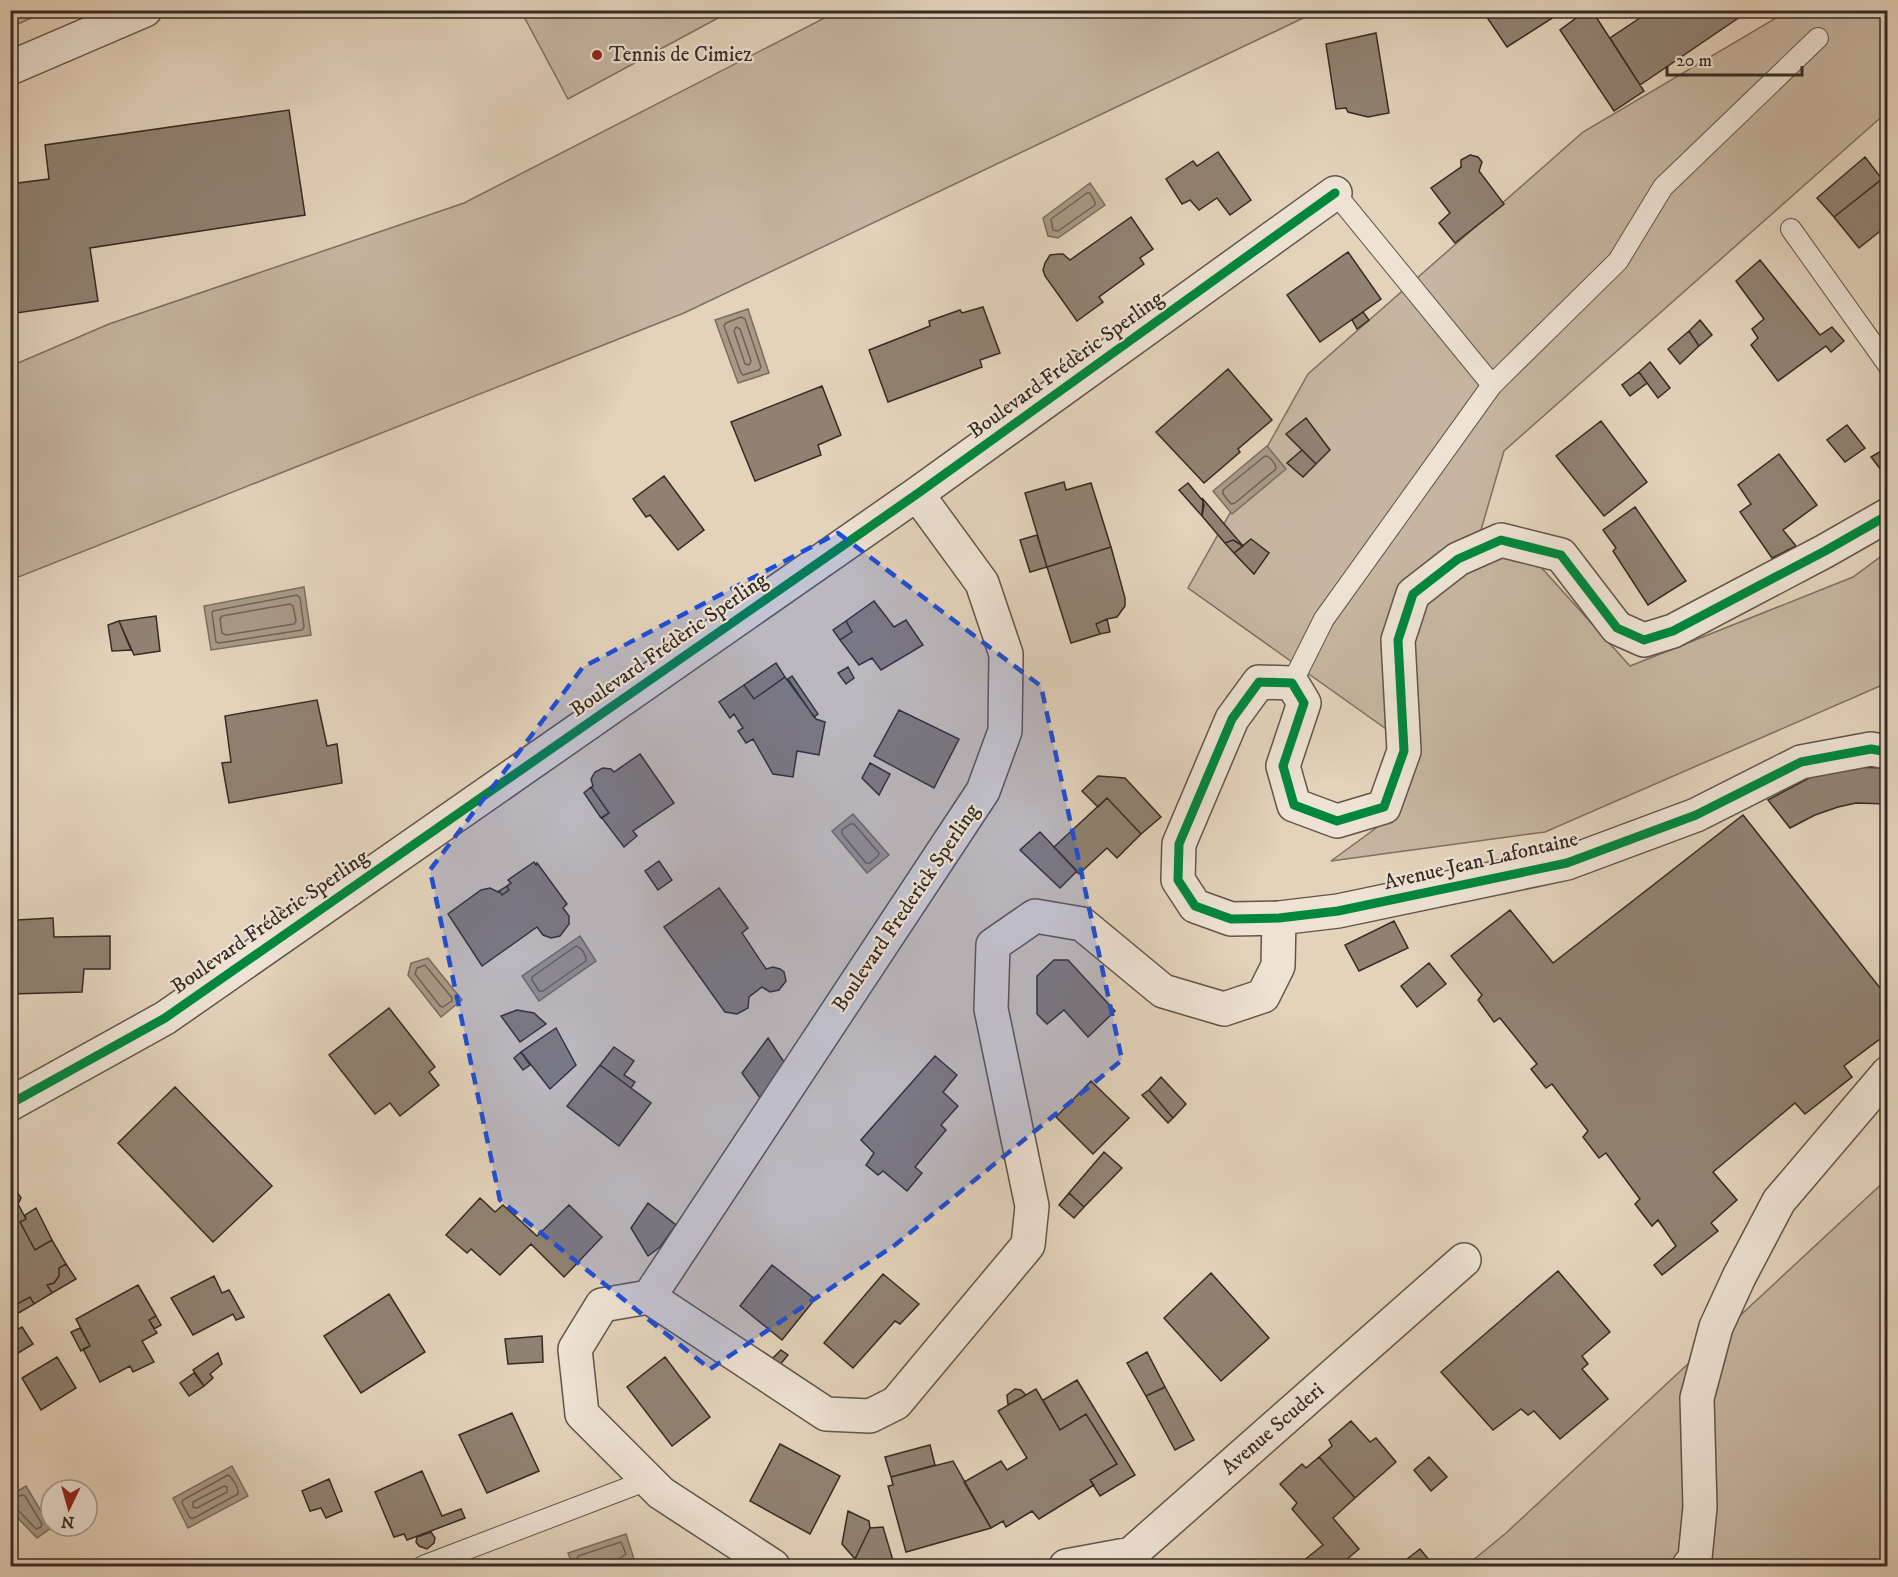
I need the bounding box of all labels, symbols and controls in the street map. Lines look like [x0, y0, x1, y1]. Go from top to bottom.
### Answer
scale bar [1667, 39, 1802, 77]
place label: Tennis de Cimiez [609, 42, 752, 68]
marker: Tennis de Cimiez [590, 48, 604, 62]
text: 20 m [1676, 50, 1712, 72]
street label: Boulevard Frédèric Sperling [963, 285, 1169, 444]
street label: Boulevard Frédèric Sperling [565, 567, 773, 723]
street label: Boulevard Frederick Sperling [827, 799, 986, 1017]
street label: Avenue Jean Lafontaine [1381, 826, 1581, 896]
street label: Boulevard Frédèric Sperling [166, 844, 374, 1000]
street label: Avenue Scuderi [1216, 1377, 1330, 1481]
north arrow [39, 1478, 99, 1538]
text: N [60, 1511, 75, 1532]

